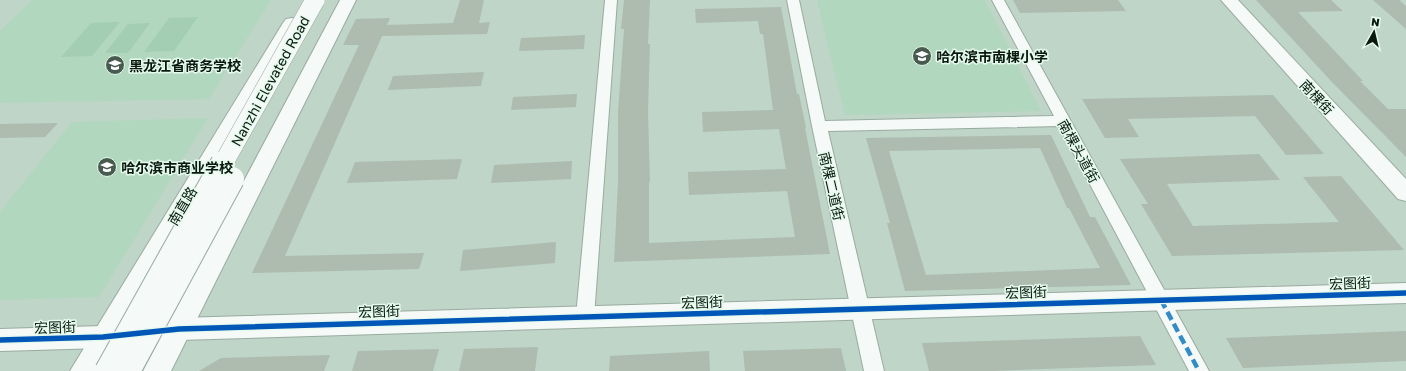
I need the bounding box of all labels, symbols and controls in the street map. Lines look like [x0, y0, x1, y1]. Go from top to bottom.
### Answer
north arrow [1354, 12, 1394, 52]
street label: Nanzhi Elevated Road [227, 13, 313, 149]
text: N [1370, 15, 1381, 29]
school or university icon: 哈尔滨市南棵小学 [911, 45, 933, 67]
place label: 哈尔滨市南棵小学 [936, 48, 1048, 65]
school or university icon: 黑龙江省商务学校 [104, 54, 126, 76]
place label: 黑龙江省商务学校 [129, 57, 241, 74]
street label: 南棵街 [1296, 76, 1338, 118]
street label: 南棵头道街 [1055, 116, 1103, 186]
street label: 南棵二道街 [816, 150, 848, 222]
school or university icon: 哈尔滨市商业学校 [96, 156, 118, 178]
place label: 哈尔滨市商业学校 [121, 159, 233, 176]
street label: 南直路 [164, 184, 200, 228]
street label: 宏图街 [1329, 274, 1371, 292]
street label: 宏图街 [1005, 283, 1047, 301]
street label: 宏图街 [681, 293, 723, 311]
street label: 宏图街 [358, 302, 400, 320]
street label: 宏图街 [34, 318, 76, 336]

